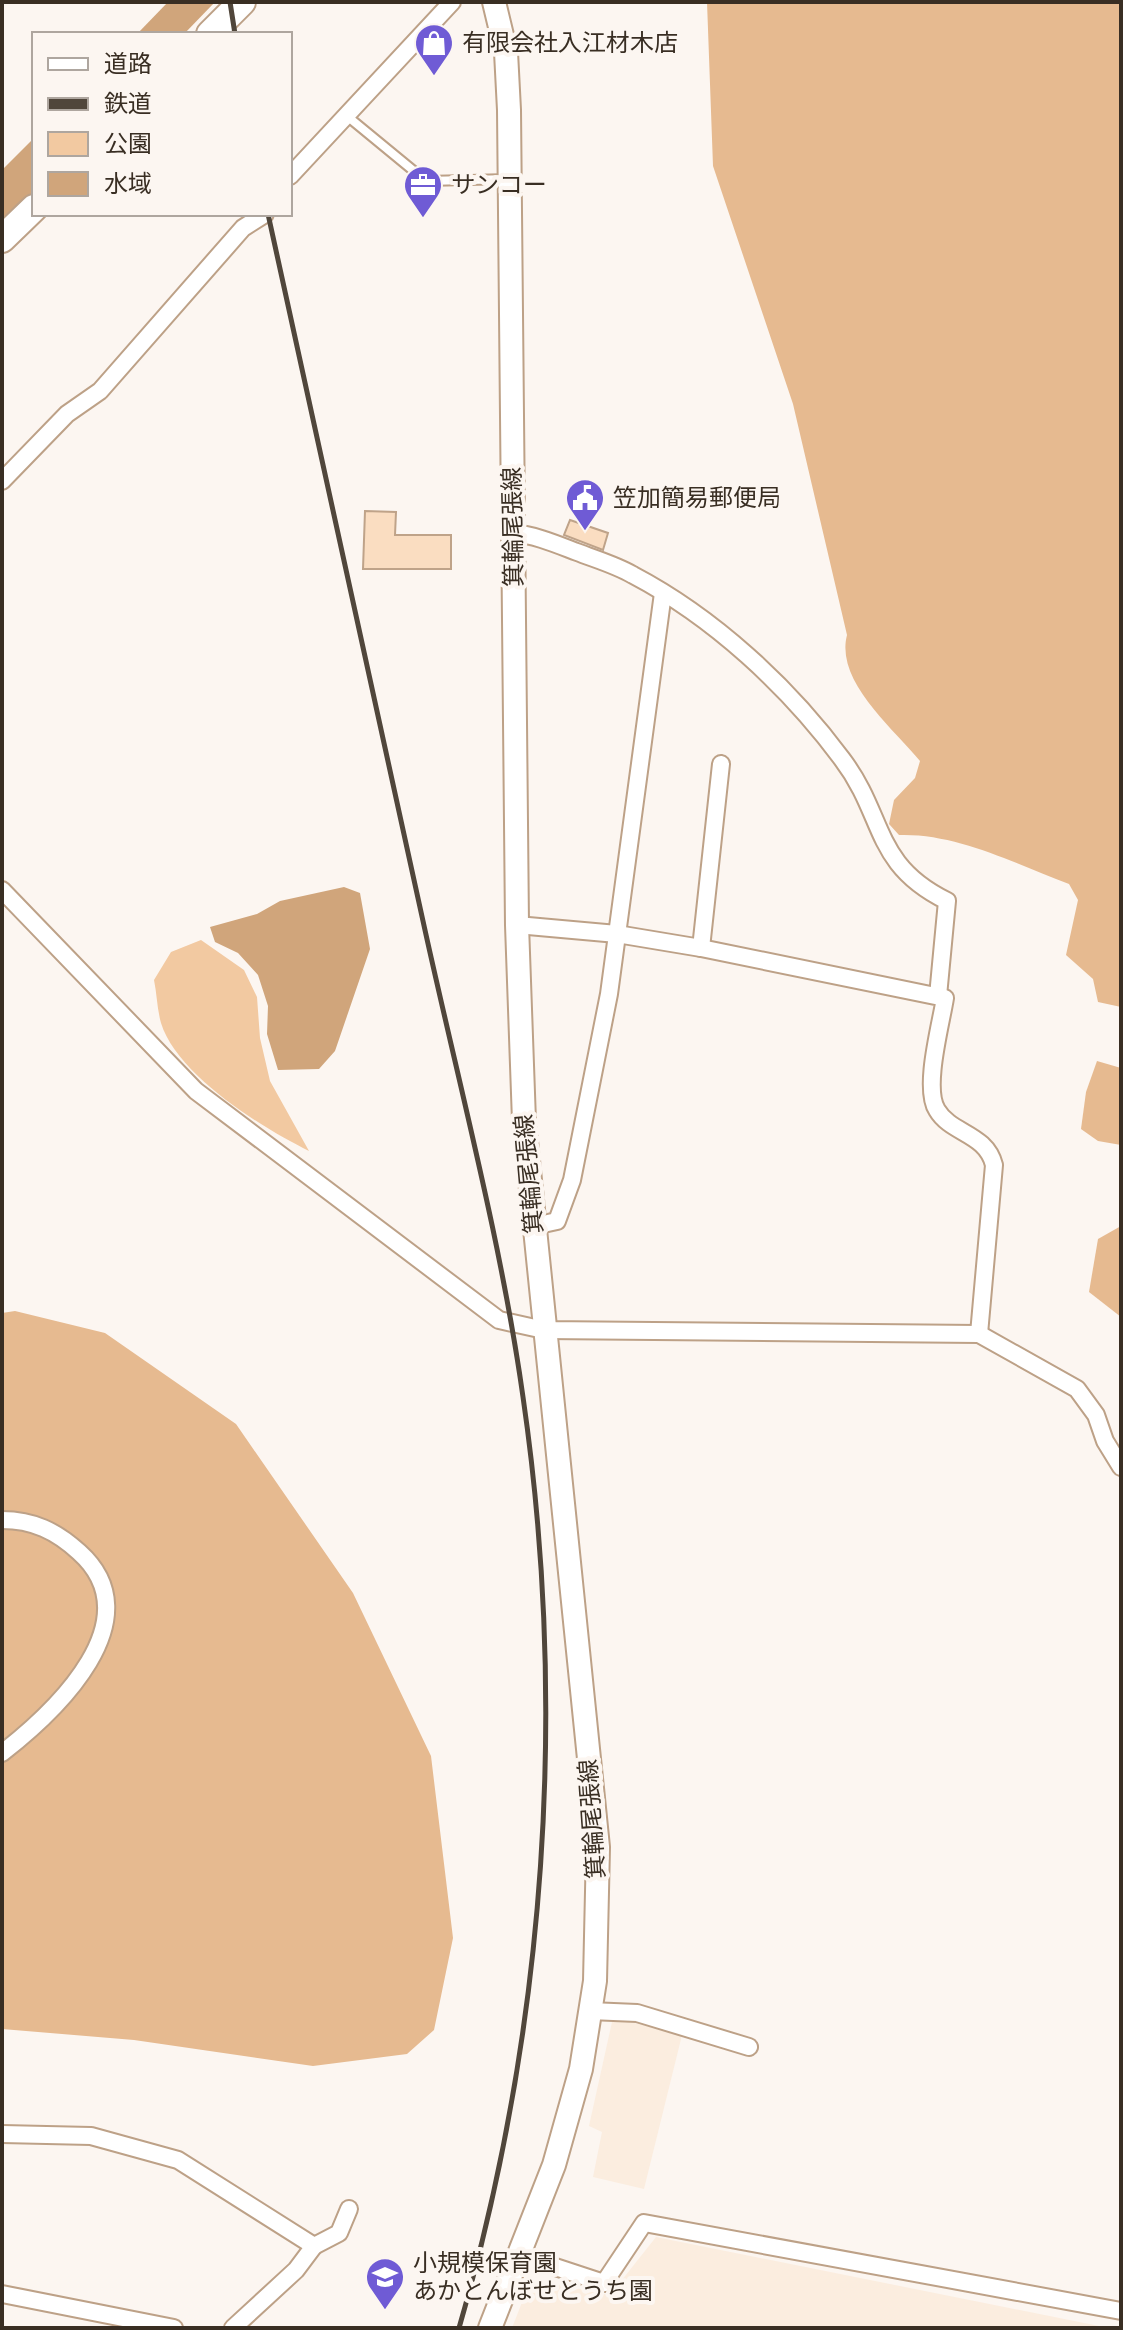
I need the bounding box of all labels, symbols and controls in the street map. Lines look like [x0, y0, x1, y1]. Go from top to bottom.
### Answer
shop icon: 有限会社入江材木店 [413, 22, 455, 77]
place label: 有限会社入江材木店 [462, 29, 678, 56]
legend [32, 32, 292, 216]
text: 道路 [104, 50, 152, 77]
text: 鉄道 [104, 90, 152, 117]
text: 公園 [104, 130, 152, 157]
office icon: サンコー [402, 164, 444, 219]
text: 水域 [104, 170, 152, 197]
place label: サンコー [451, 171, 547, 198]
street label: 箕輪尾張線 [498, 467, 527, 587]
public building icon: 笠加簡易郵便局 [564, 477, 606, 532]
place label: 笠加簡易郵便局 [613, 484, 781, 511]
street label: 箕輪尾張線 [510, 1113, 547, 1235]
street label: 箕輪尾張線 [574, 1758, 609, 1880]
place label: 小規模保育園 あかとんぼせとうち園 [413, 2249, 653, 2304]
school or university icon: 小規模保育園 あかとんぼせとうち園 [364, 2256, 406, 2311]

